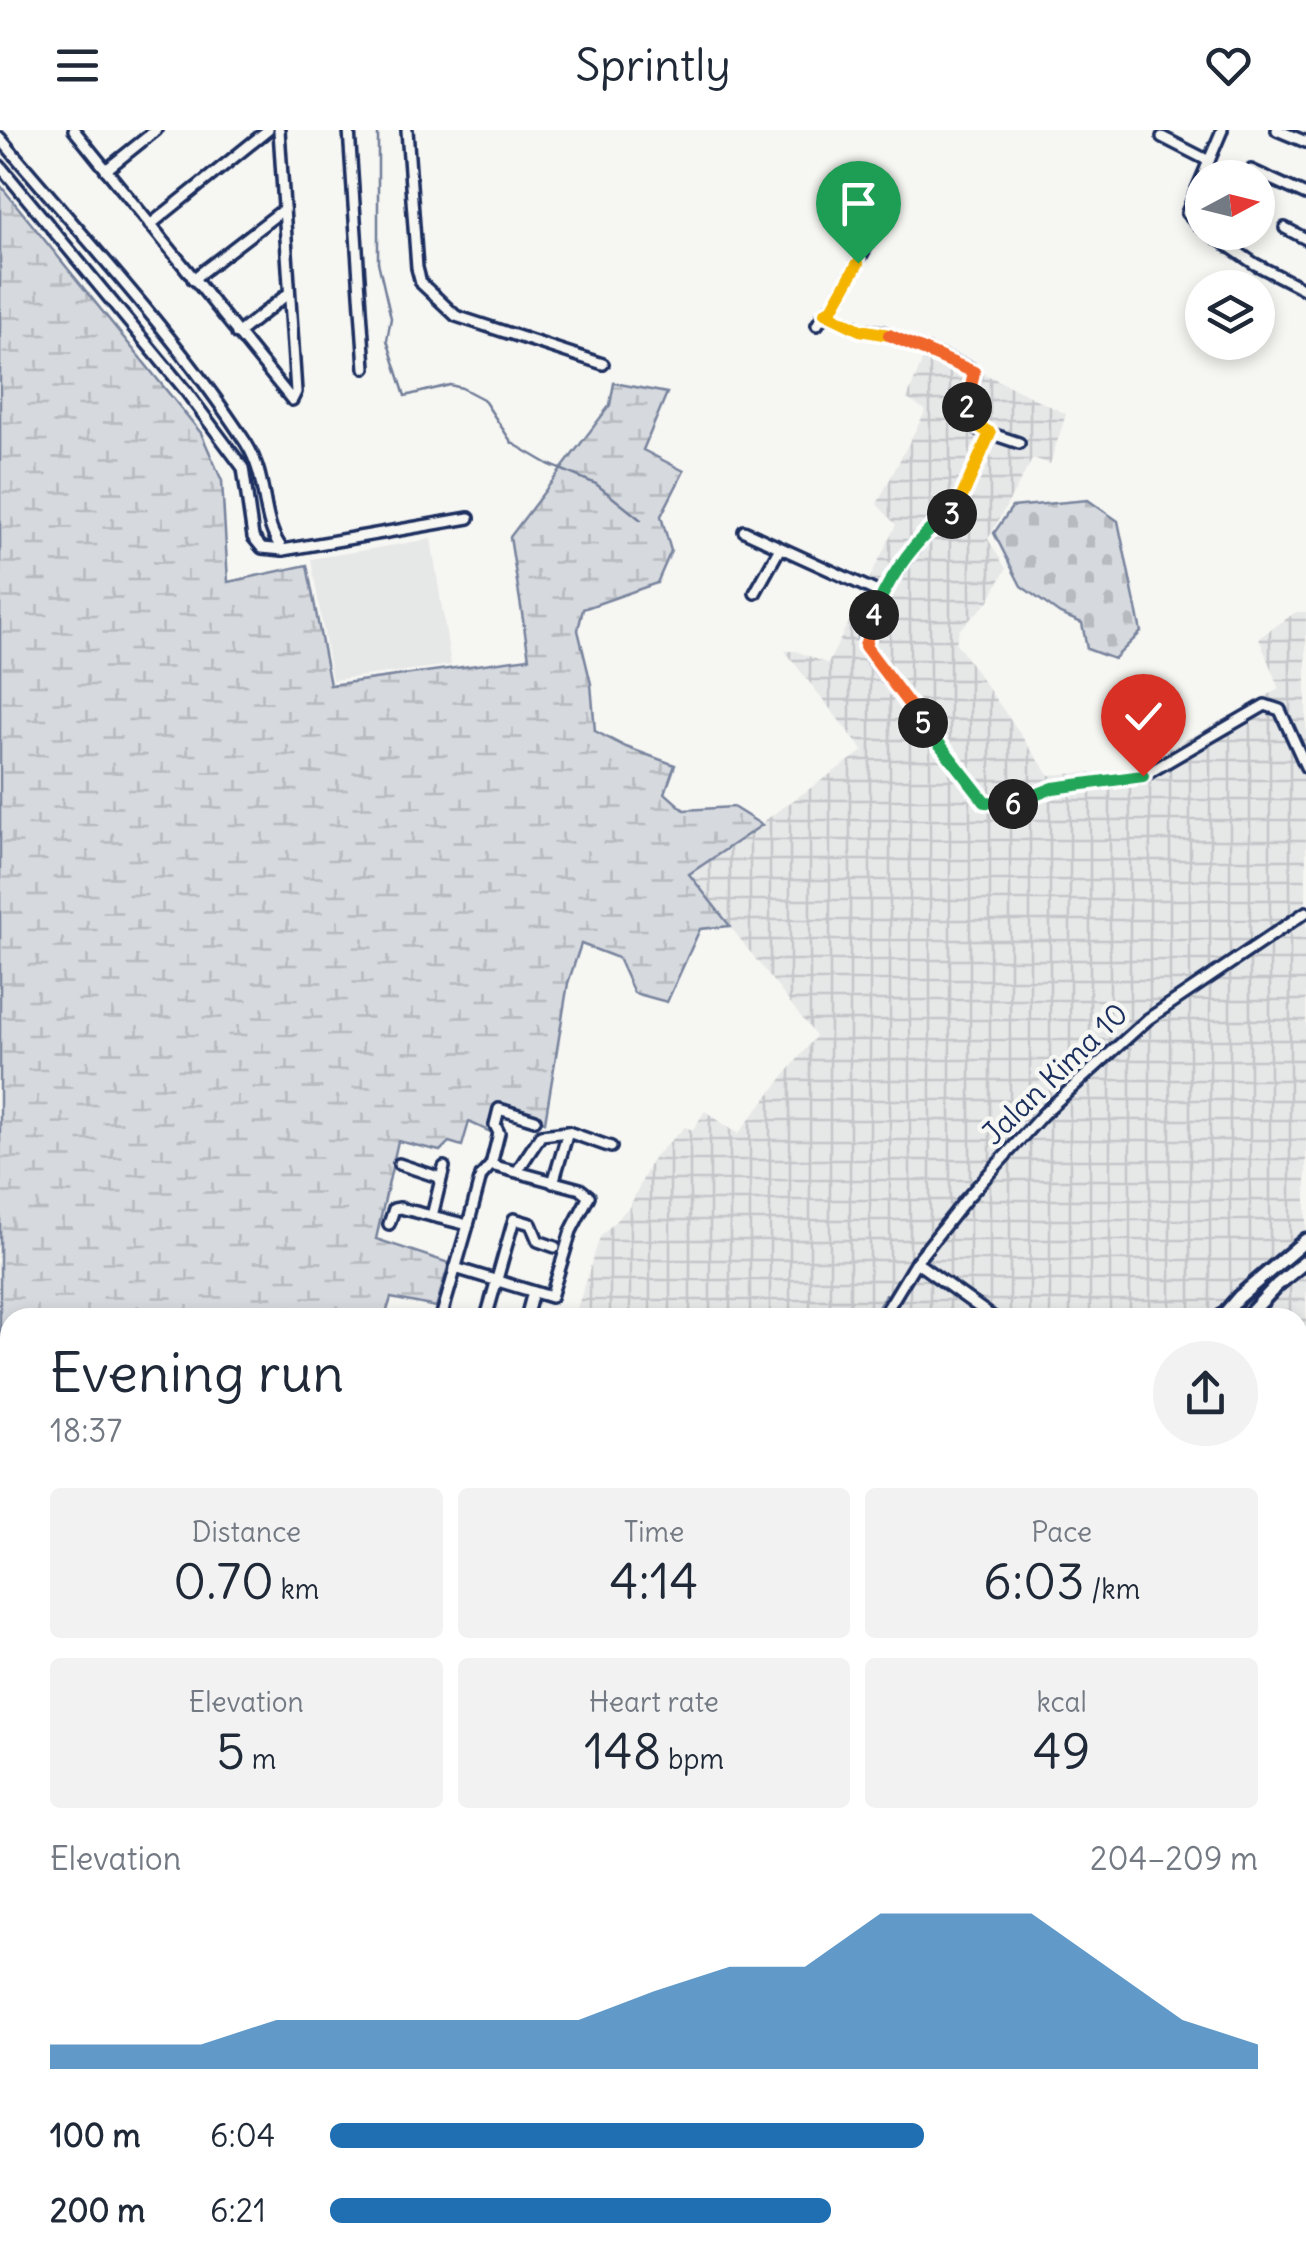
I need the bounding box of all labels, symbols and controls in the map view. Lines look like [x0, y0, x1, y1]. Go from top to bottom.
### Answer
text: Sprintly [575, 37, 731, 93]
icon: menu [50, 38, 105, 93]
icon: heart [1201, 38, 1256, 93]
north arrow [1185, 160, 1275, 250]
map controls [1185, 160, 1275, 360]
pin [816, 161, 901, 264]
icon: arrive [831, 176, 886, 231]
button: layers [1185, 270, 1275, 360]
pin: 2 [942, 382, 992, 432]
text: 2 [959, 389, 975, 425]
pin: 3 [927, 489, 977, 539]
text: 3 [944, 496, 960, 532]
pin: 4 [849, 590, 899, 640]
text: 4 [866, 597, 882, 633]
pin [1101, 674, 1186, 777]
icon: check [1116, 689, 1171, 744]
pin: 5 [898, 698, 948, 748]
text: 5 [915, 705, 931, 741]
pin: 6 [988, 779, 1038, 829]
text: 6 [1005, 786, 1021, 822]
street label: Jalan Kima 10 [973, 994, 1135, 1152]
text: Evening run [50, 1338, 344, 1407]
button: share [1153, 1341, 1258, 1446]
text: 18:37 [50, 1410, 122, 1451]
text: Distance [192, 1514, 301, 1550]
text: Time [624, 1514, 684, 1550]
text: Pace [1031, 1514, 1092, 1550]
text: 0.70 [173, 1550, 274, 1613]
text: 4:14 [610, 1550, 698, 1613]
text: 6:03 [983, 1550, 1085, 1613]
text: km [274, 1571, 319, 1607]
text: /km [1085, 1571, 1140, 1607]
text: Elevation [189, 1684, 304, 1720]
text: Heart rate [589, 1684, 719, 1720]
text: kcal [1036, 1684, 1087, 1720]
text: 5 [216, 1720, 245, 1783]
text: 148 [584, 1720, 661, 1783]
text: 49 [1033, 1720, 1090, 1783]
text: m [245, 1741, 276, 1777]
text: bpm [661, 1741, 724, 1777]
text: Elevation [50, 1838, 181, 1879]
text: 204–209 m [1090, 1838, 1258, 1879]
text: 100 m [50, 2115, 141, 2156]
text: 6:04 [210, 2115, 275, 2156]
text: 200 m [50, 2190, 145, 2231]
text: 6:21 [210, 2190, 266, 2231]

